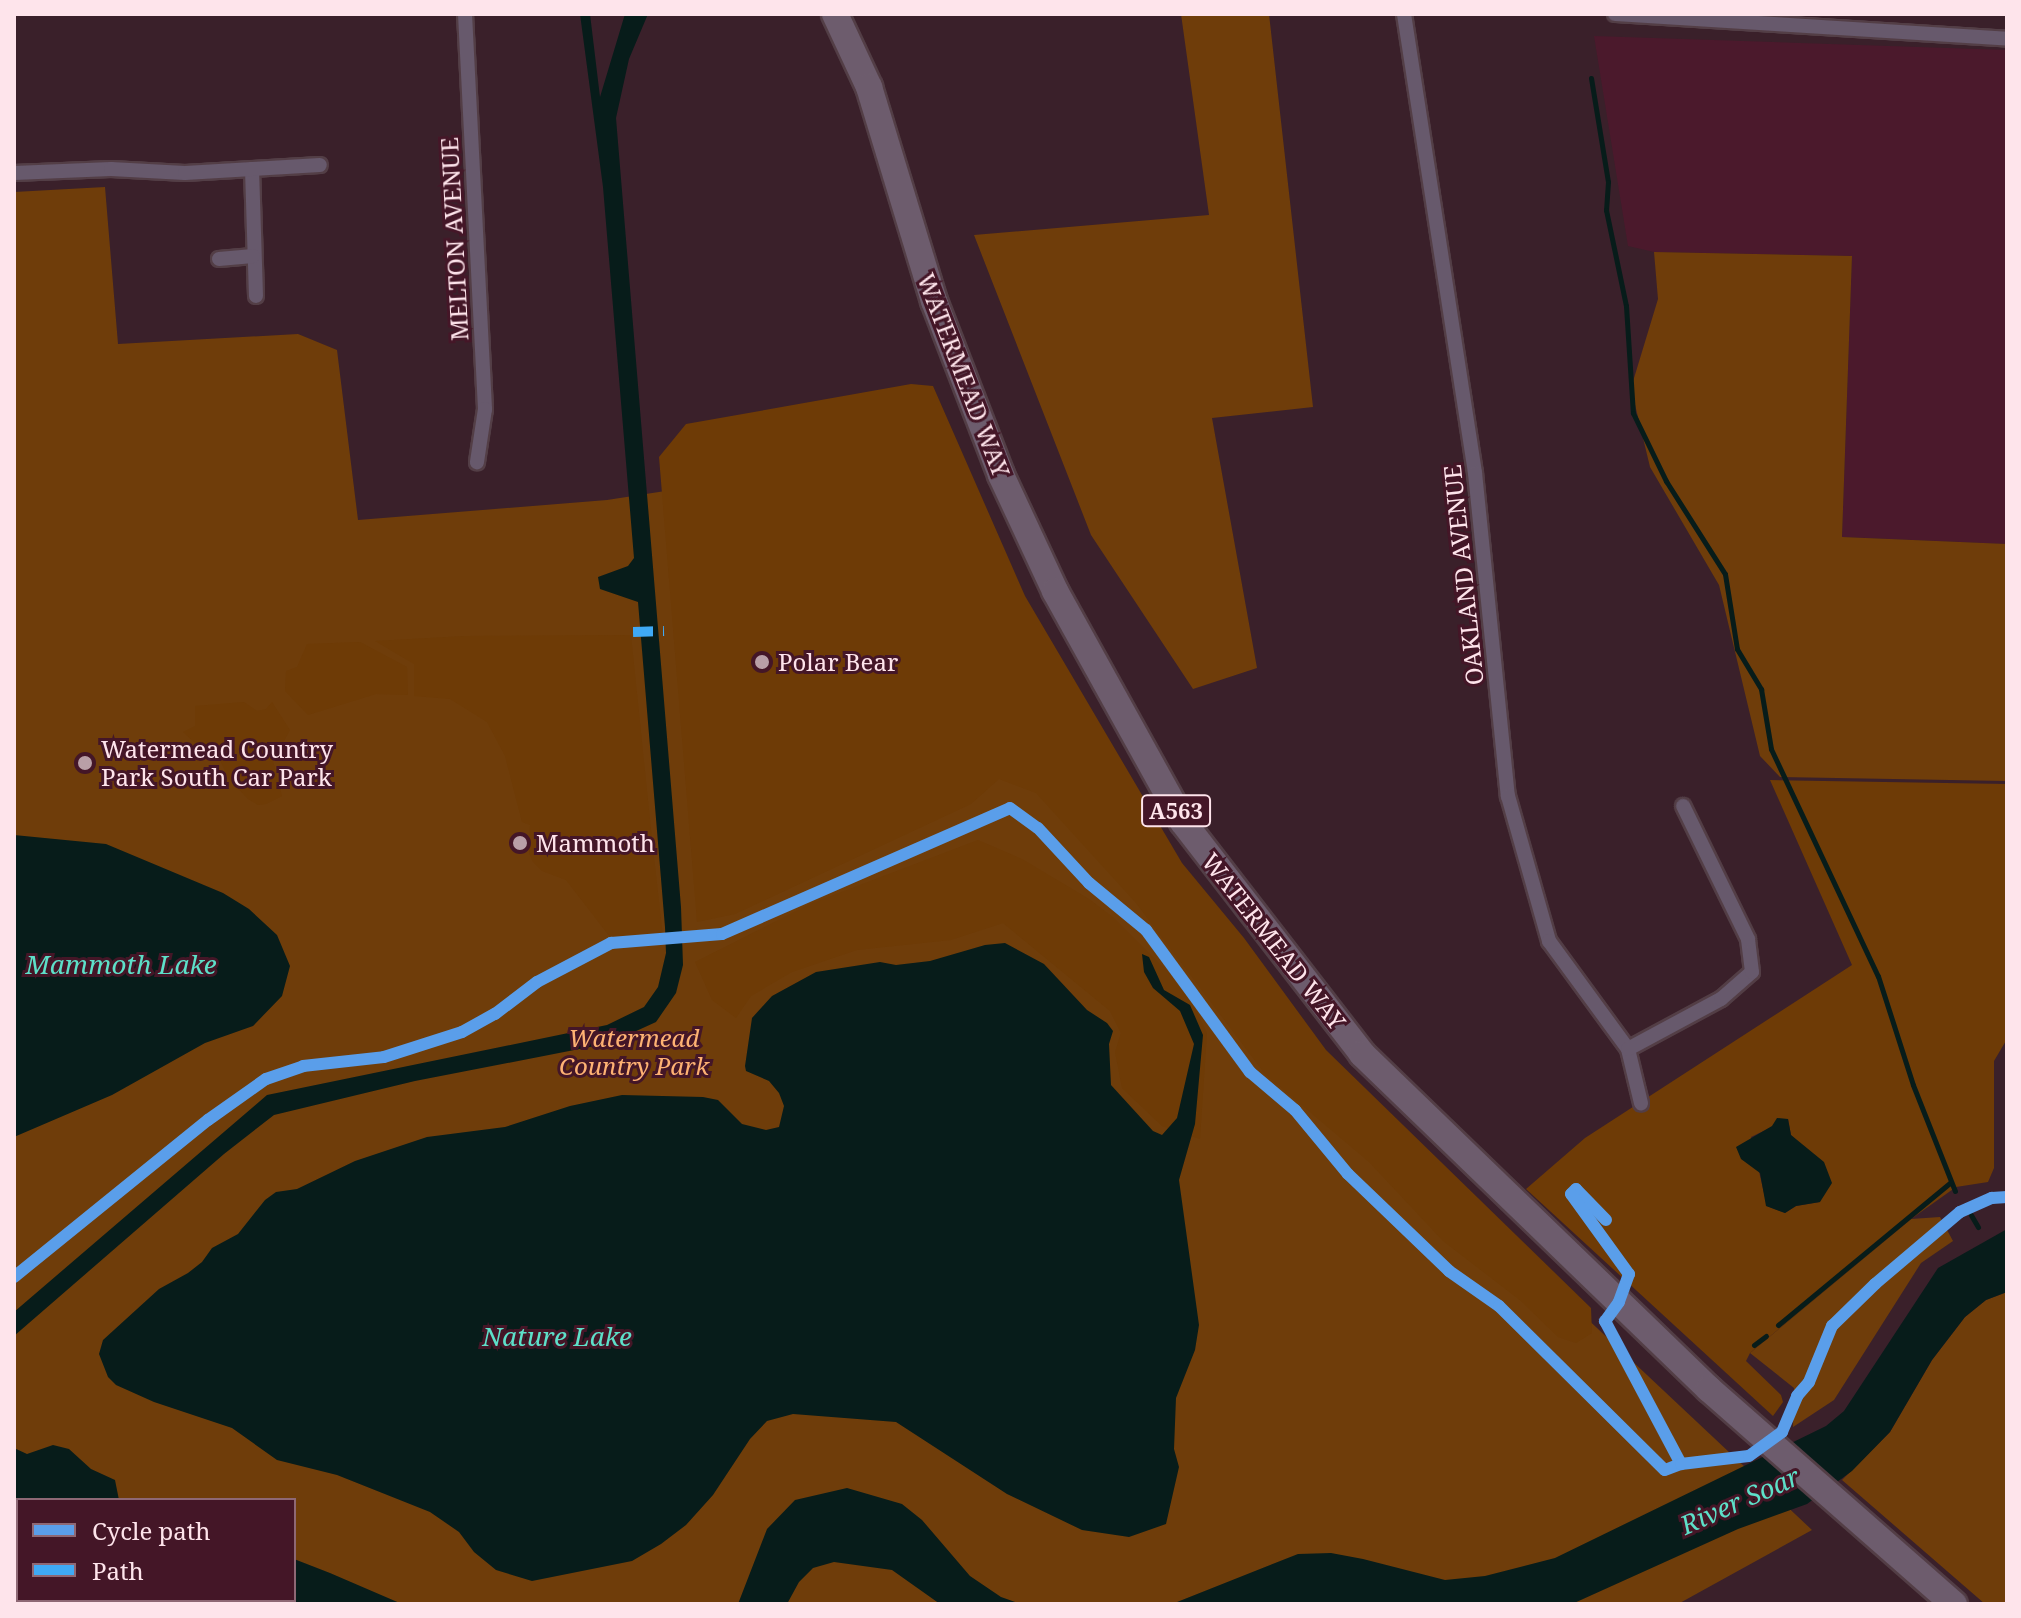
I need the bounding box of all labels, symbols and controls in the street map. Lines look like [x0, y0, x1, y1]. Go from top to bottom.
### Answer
street label: MELTON AVENUE [434, 136, 474, 342]
street label: WATERMEAD WAY [912, 269, 1016, 481]
street label: OAKLAND AVENUE [1437, 463, 1489, 687]
place label: Polar Bear [778, 648, 898, 676]
marker: Polar Bear [753, 653, 771, 671]
place label: Watermead Country Park South Car Park [101, 735, 333, 791]
marker: Watermead Country Park South Car Park [76, 754, 94, 772]
road number: A563 [1140, 793, 1212, 829]
place label: Mammoth [536, 829, 655, 857]
marker: Mammoth [511, 834, 529, 852]
street label: WATERMEAD WAY [1196, 847, 1352, 1035]
water label: Mammoth Lake [25, 949, 217, 981]
park label: Watermead Country Park [559, 1024, 709, 1080]
water label: Nature Lake [482, 1321, 632, 1353]
water label: River Soar [1676, 1461, 1804, 1541]
legend [16, 1498, 296, 1602]
text: Cycle path [92, 1514, 211, 1547]
text: Path [92, 1554, 144, 1587]

